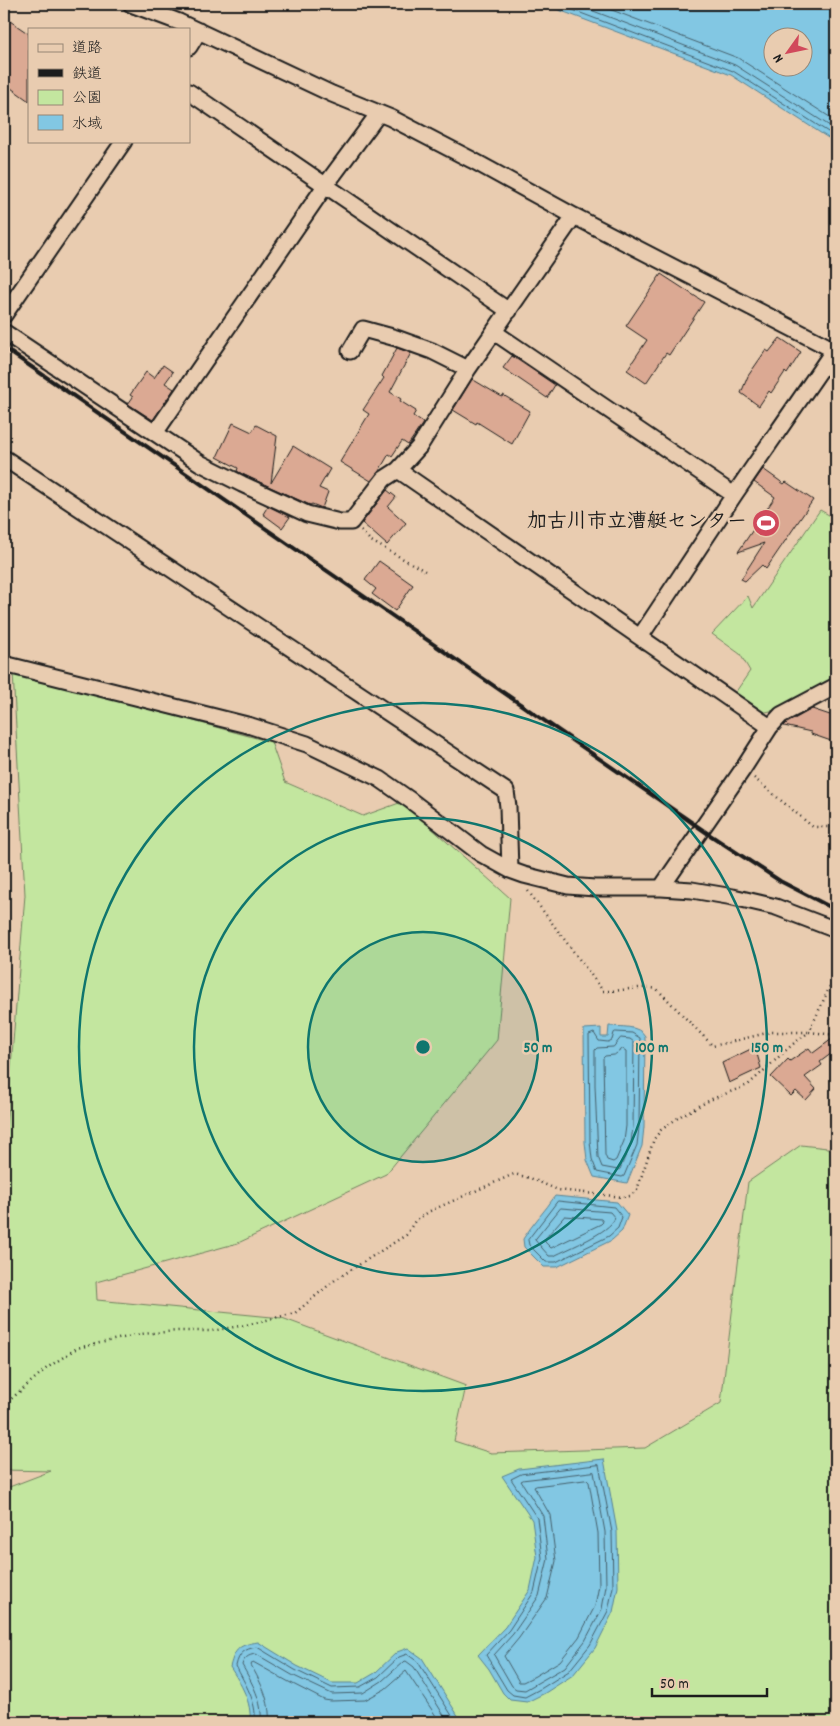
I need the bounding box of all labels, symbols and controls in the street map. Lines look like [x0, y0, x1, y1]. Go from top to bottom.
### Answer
legend [28, 28, 190, 142]
north arrow [762, 28, 812, 78]
text: 道路 [72, 38, 102, 60]
text: N [768, 50, 789, 66]
text: 鉄道 [72, 64, 102, 86]
text: 公園 [72, 88, 102, 110]
text: 水域 [72, 114, 102, 136]
sports icon: 加古川市立漕艇センター [751, 508, 781, 538]
place label: 加古川市立漕艇センター [527, 509, 747, 537]
centre of rings [414, 1038, 432, 1056]
text: 50 m [524, 1038, 552, 1060]
text: 100 m [635, 1038, 669, 1060]
text: 150 m [751, 1038, 783, 1060]
scale bar [652, 1666, 768, 1698]
text: 50 m [660, 1674, 689, 1696]

